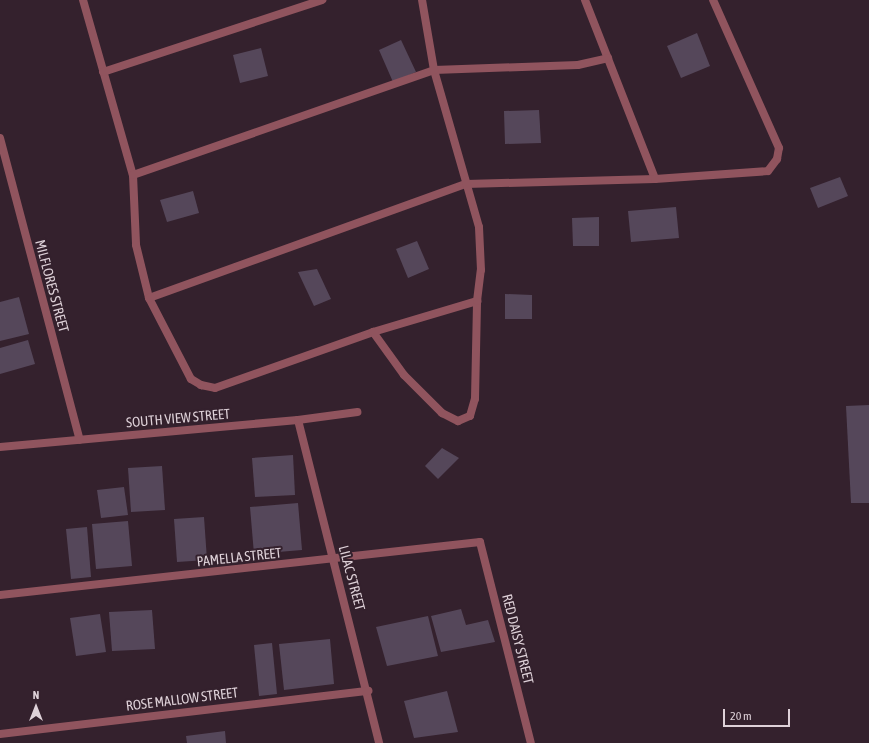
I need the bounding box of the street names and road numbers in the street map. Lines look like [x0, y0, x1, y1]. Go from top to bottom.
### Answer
street label: MILFLORES STREET [32, 238, 72, 334]
street label: SOUTH VIEW STREET [125, 405, 231, 431]
street label: PAMELLA STREET [196, 544, 282, 570]
street label: LILAC STREET [335, 544, 369, 612]
street label: RED DAISY STREET [499, 592, 537, 686]
street label: ROSE MALLOW STREET [125, 684, 239, 714]

